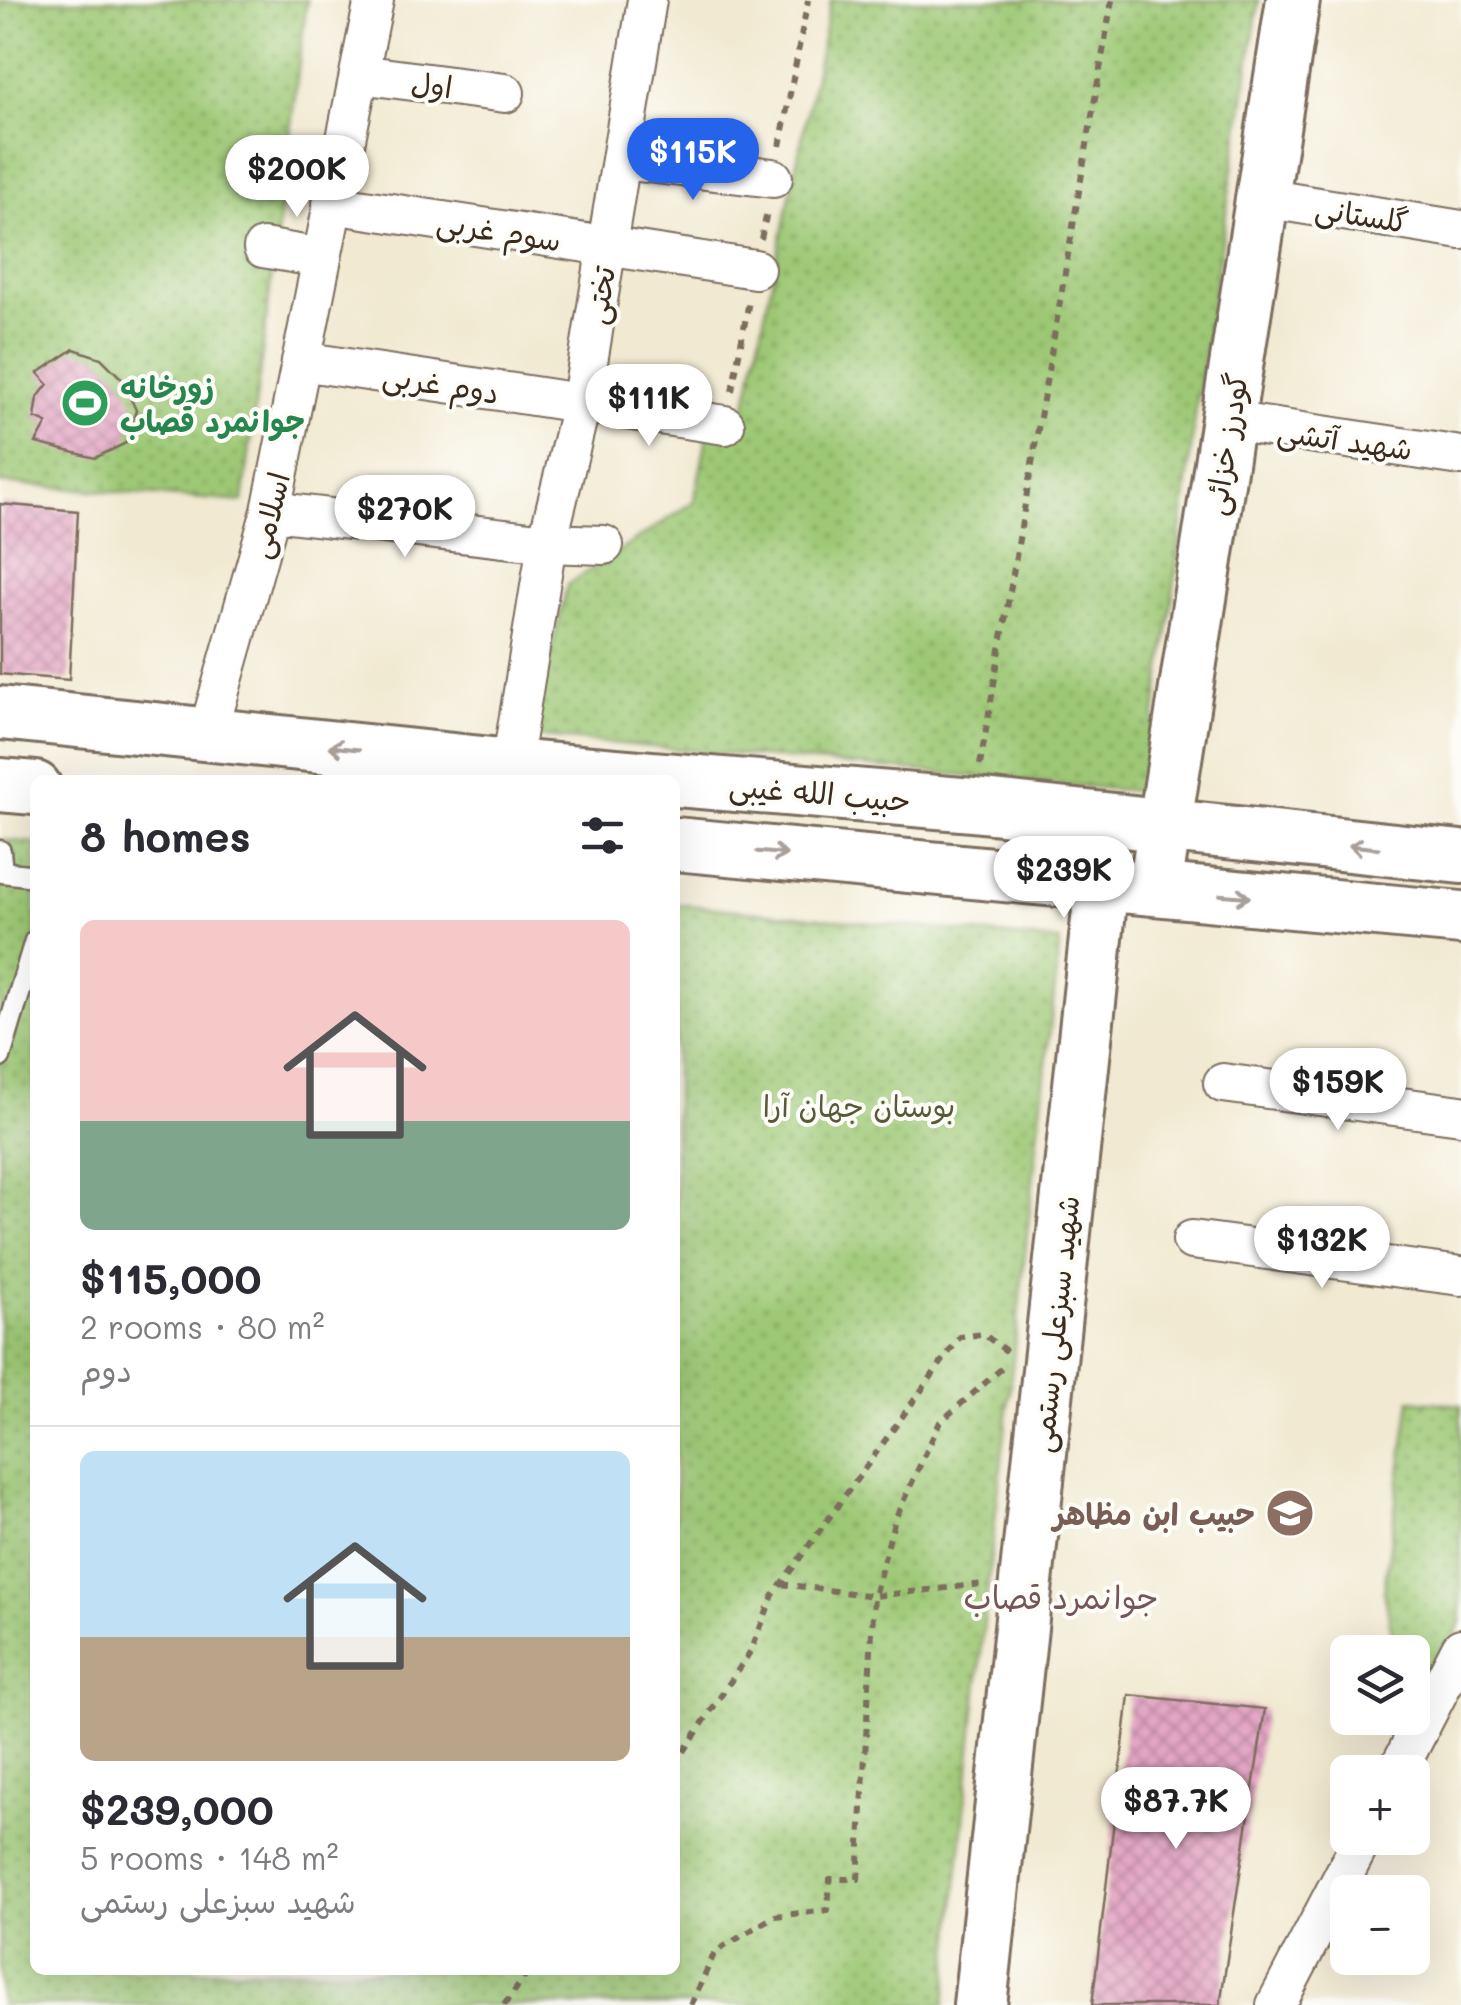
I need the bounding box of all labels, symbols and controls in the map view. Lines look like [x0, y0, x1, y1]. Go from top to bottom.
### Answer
street label: اول [409, 62, 455, 106]
pin: $115K [623, 118, 763, 203]
text: $115K [649, 129, 737, 171]
pin: $200K [227, 135, 367, 220]
text: $200K [247, 146, 347, 188]
street label: گلستانی [1312, 187, 1412, 242]
street label: سوم غربی [433, 200, 564, 265]
street label: تختی [575, 263, 624, 327]
street label: دوم غربی [379, 354, 502, 417]
pin: $111K [579, 364, 719, 449]
place label: زورخانه جوانمرد قصاب [120, 366, 305, 441]
street label: گودرز خزائی [1194, 370, 1257, 518]
text: $111K [607, 375, 691, 417]
sports icon: زورخانه جوانمرد قصاب [59, 377, 111, 429]
street label: شهید آتشی [1275, 410, 1415, 469]
street label: اسلامی [238, 468, 299, 563]
pin: $270K [335, 475, 475, 560]
text: $270K [356, 486, 454, 528]
one-way arrow [328, 738, 361, 757]
street label: حبیب الله غیبی [727, 764, 913, 821]
text: 8 homes [80, 808, 251, 863]
icon: filters [575, 808, 630, 863]
pin: $239K [994, 836, 1134, 921]
one-way arrow [1348, 838, 1381, 857]
one-way arrow [756, 843, 788, 862]
text: $239K [1015, 847, 1113, 889]
one-way arrow [1218, 887, 1251, 906]
icon: home [265, 985, 445, 1165]
pin: $159K [1268, 1048, 1408, 1133]
text: $159K [1292, 1059, 1384, 1101]
park label: بوستان جهان آرا [763, 1085, 955, 1125]
street label: شهید سبزعلی رستمی [1021, 1193, 1088, 1455]
pin: $132K [1252, 1206, 1392, 1291]
text: $132K [1276, 1217, 1368, 1259]
text: $115,000 [80, 1250, 262, 1305]
text: 2 rooms · 80 m² [80, 1305, 325, 1347]
text: دوم [80, 1348, 132, 1390]
school or university icon: حبیب ابن مظاهر [1264, 1487, 1316, 1539]
place label: حبیب ابن مظاهر [1050, 1493, 1255, 1533]
icon: home [265, 1516, 445, 1696]
district label: جوانمرد قصاب [964, 1575, 1158, 1618]
map controls [1330, 1635, 1430, 1975]
button: layers [1330, 1635, 1430, 1735]
button: + [1330, 1755, 1430, 1855]
pin: $87.7K [1095, 1767, 1257, 1852]
text: $87.7K [1123, 1778, 1229, 1820]
text: $239,000 [80, 1781, 274, 1836]
text: 5 rooms · 148 m² [80, 1836, 339, 1878]
button: − [1330, 1875, 1430, 1975]
text: شهید سبزعلی رستمی [80, 1879, 356, 1921]

